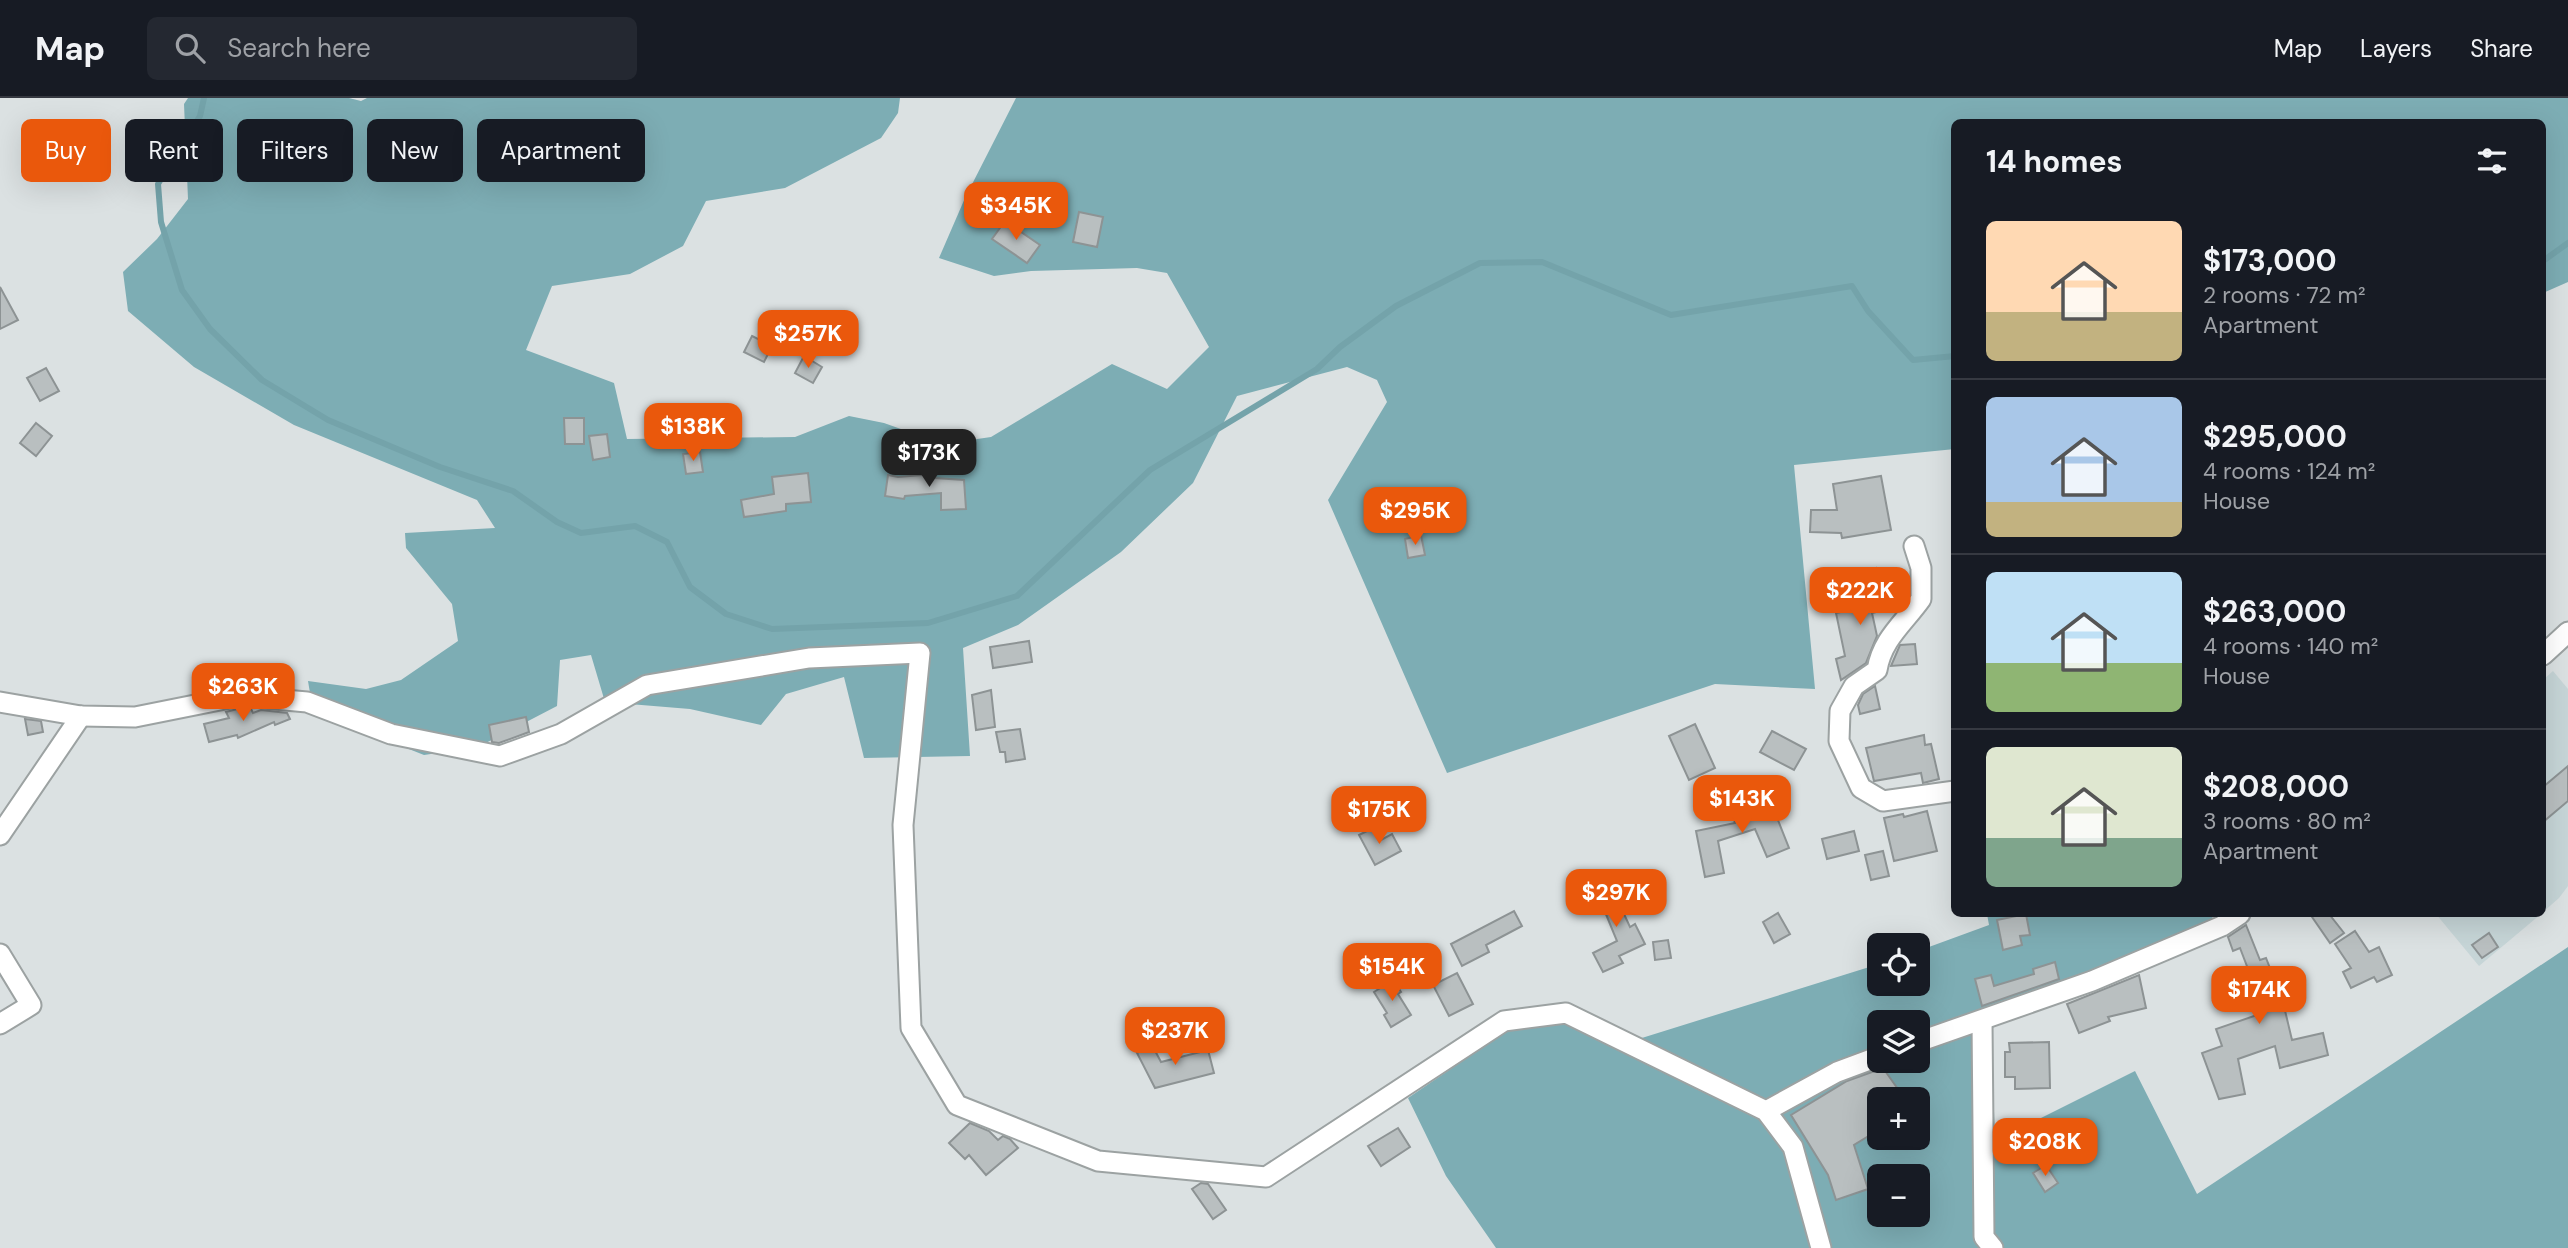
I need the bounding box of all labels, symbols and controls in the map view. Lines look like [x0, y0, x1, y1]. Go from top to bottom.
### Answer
search box [147, 17, 637, 80]
text: Map [35, 27, 105, 70]
icon: search [171, 29, 209, 67]
text: Search here [227, 31, 371, 65]
text: Map [2274, 33, 2322, 64]
text: Layers [2360, 33, 2432, 64]
text: Share [2470, 33, 2533, 64]
chip: Buy [21, 119, 111, 182]
chip: Rent [125, 119, 223, 182]
chip: Filters [237, 119, 353, 182]
chip: New [367, 119, 463, 182]
chip: Apartment [477, 119, 645, 182]
text: 14 homes [1986, 142, 2123, 181]
icon: filters [2473, 142, 2511, 180]
pin: $345K [967, 183, 1065, 242]
text: $345K [980, 190, 1052, 220]
text: $173,000 [2203, 241, 2337, 280]
icon: home [2042, 249, 2126, 333]
text: 2 rooms · 72 m² [2203, 280, 2366, 310]
pin: $257K [759, 310, 857, 370]
text: Apartment [2203, 310, 2318, 340]
text: $257K [774, 318, 842, 348]
pin: $138K [644, 404, 742, 463]
text: $138K [660, 411, 726, 441]
text: $295,000 [2203, 417, 2347, 456]
icon: home [2042, 425, 2126, 509]
pin: $173K [880, 430, 978, 489]
text: $173K [897, 437, 961, 467]
text: 4 rooms · 124 m² [2203, 456, 2375, 486]
text: House [2203, 486, 2270, 516]
pin: $295K [1366, 488, 1464, 547]
text: $295K [1380, 495, 1451, 525]
pin: $222K [1811, 568, 1909, 627]
text: $222K [1826, 575, 1894, 605]
text: $263,000 [2203, 592, 2346, 631]
icon: home [2042, 600, 2126, 684]
text: 4 rooms · 140 m² [2203, 631, 2378, 661]
text: House [2203, 661, 2270, 691]
pin: $263K [194, 664, 292, 723]
text: $263K [208, 671, 278, 701]
text: $208,000 [2203, 767, 2349, 806]
icon: home [2042, 775, 2126, 859]
pin: $143K [1693, 776, 1791, 835]
text: $143K [1709, 783, 1775, 813]
pin: $175K [1330, 786, 1428, 846]
text: $175K [1347, 794, 1411, 824]
text: 3 rooms · 80 m² [2203, 806, 2371, 836]
text: Apartment [2203, 836, 2318, 866]
pin: $297K [1567, 870, 1665, 929]
text: $297K [1582, 877, 1650, 907]
map controls [1867, 933, 1930, 1227]
button: locate [1867, 933, 1930, 996]
pin: $154K [1343, 944, 1441, 1003]
text: $154K [1359, 951, 1425, 981]
pin: $174K [2210, 967, 2308, 1026]
text: $174K [2227, 974, 2291, 1004]
pin: $237K [1126, 1007, 1224, 1067]
button: layers [1867, 1010, 1930, 1073]
text: $237K [1141, 1015, 1209, 1045]
button: + [1867, 1087, 1930, 1150]
pin: $208K [1996, 1118, 2094, 1178]
text: $208K [2009, 1126, 2081, 1156]
button: − [1867, 1164, 1930, 1227]

